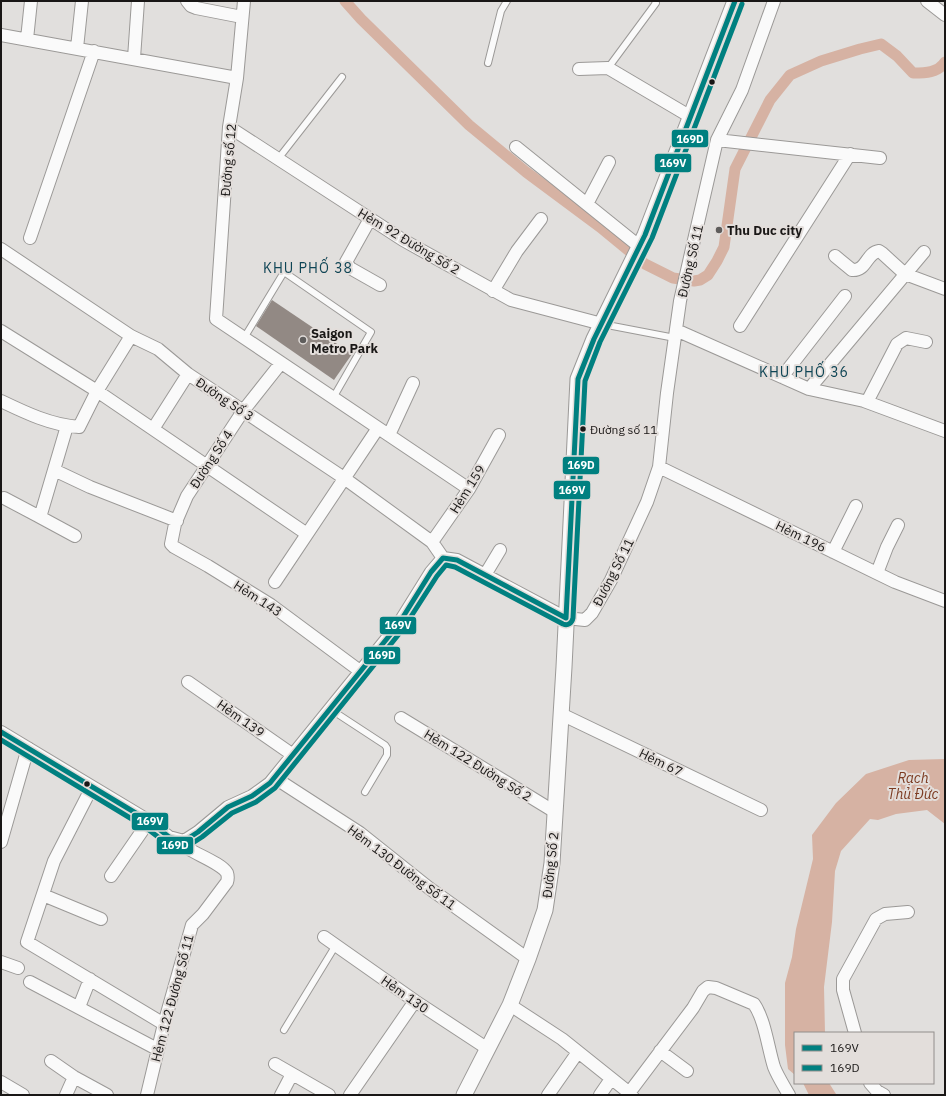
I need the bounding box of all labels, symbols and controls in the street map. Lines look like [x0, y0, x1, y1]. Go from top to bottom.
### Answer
unlabelled marker [707, 77, 717, 87]
street label: Đường số 12 [217, 123, 240, 197]
line badge: 169D [671, 129, 709, 148]
text: 169D [676, 132, 704, 146]
line badge: 169V [654, 153, 692, 173]
text: 169V [660, 156, 686, 170]
street label: Hẻm 92 Đường Số 2 [355, 204, 463, 279]
place label: Thu Duc city [727, 222, 802, 239]
street label: Đường Số 11 [674, 223, 707, 299]
marker: Thu Duc city [714, 225, 724, 235]
district label: KHU PHỐ 38 [263, 256, 353, 277]
place label: Saigon Metro Park [311, 325, 379, 357]
marker: Saigon Metro Park [298, 335, 308, 345]
district label: KHU PHỐ 36 [759, 360, 849, 381]
street label: Đường Số 3 [192, 374, 257, 425]
place label: Đường số 11 [590, 422, 657, 437]
marker: Đường số 11 [578, 424, 588, 434]
street label: Đường Số 4 [186, 427, 237, 492]
line badge: 169D [562, 456, 600, 475]
text: 169D [567, 458, 595, 472]
street label: Hẻm 159 [446, 462, 489, 517]
line badge: 169V [553, 480, 591, 500]
text: 169V [559, 483, 585, 497]
street label: Hẻm 196 [773, 517, 829, 556]
street label: Đường Số 11 [589, 535, 638, 609]
street label: Hẻm 143 [230, 577, 285, 620]
line badge: 169V [379, 616, 417, 635]
text: 169V [385, 618, 411, 632]
line badge: 169D [363, 646, 401, 665]
text: 169D [368, 648, 396, 662]
street label: Hẻm 139 [214, 696, 268, 741]
street label: Hẻm 122 Đường Số 2 [421, 725, 535, 805]
street label: Hẻm 67 [636, 745, 685, 780]
water label: Rạch Thủ Đức [888, 769, 939, 803]
unlabelled marker [82, 779, 92, 789]
line badge: 169V [131, 812, 169, 831]
text: 169V [137, 814, 163, 828]
street label: Hẻm 130 Đường Số 11 [344, 821, 459, 914]
street label: Đường Số 2 [539, 831, 562, 899]
line badge: 169D [156, 836, 194, 855]
text: 169D [161, 838, 189, 852]
street label: Hẻm 122 Đường Số 11 [147, 932, 198, 1064]
street label: Hẻm 130 [378, 972, 432, 1017]
legend [794, 1032, 934, 1084]
text: 169V [830, 1040, 860, 1055]
text: 169D [830, 1060, 860, 1075]

